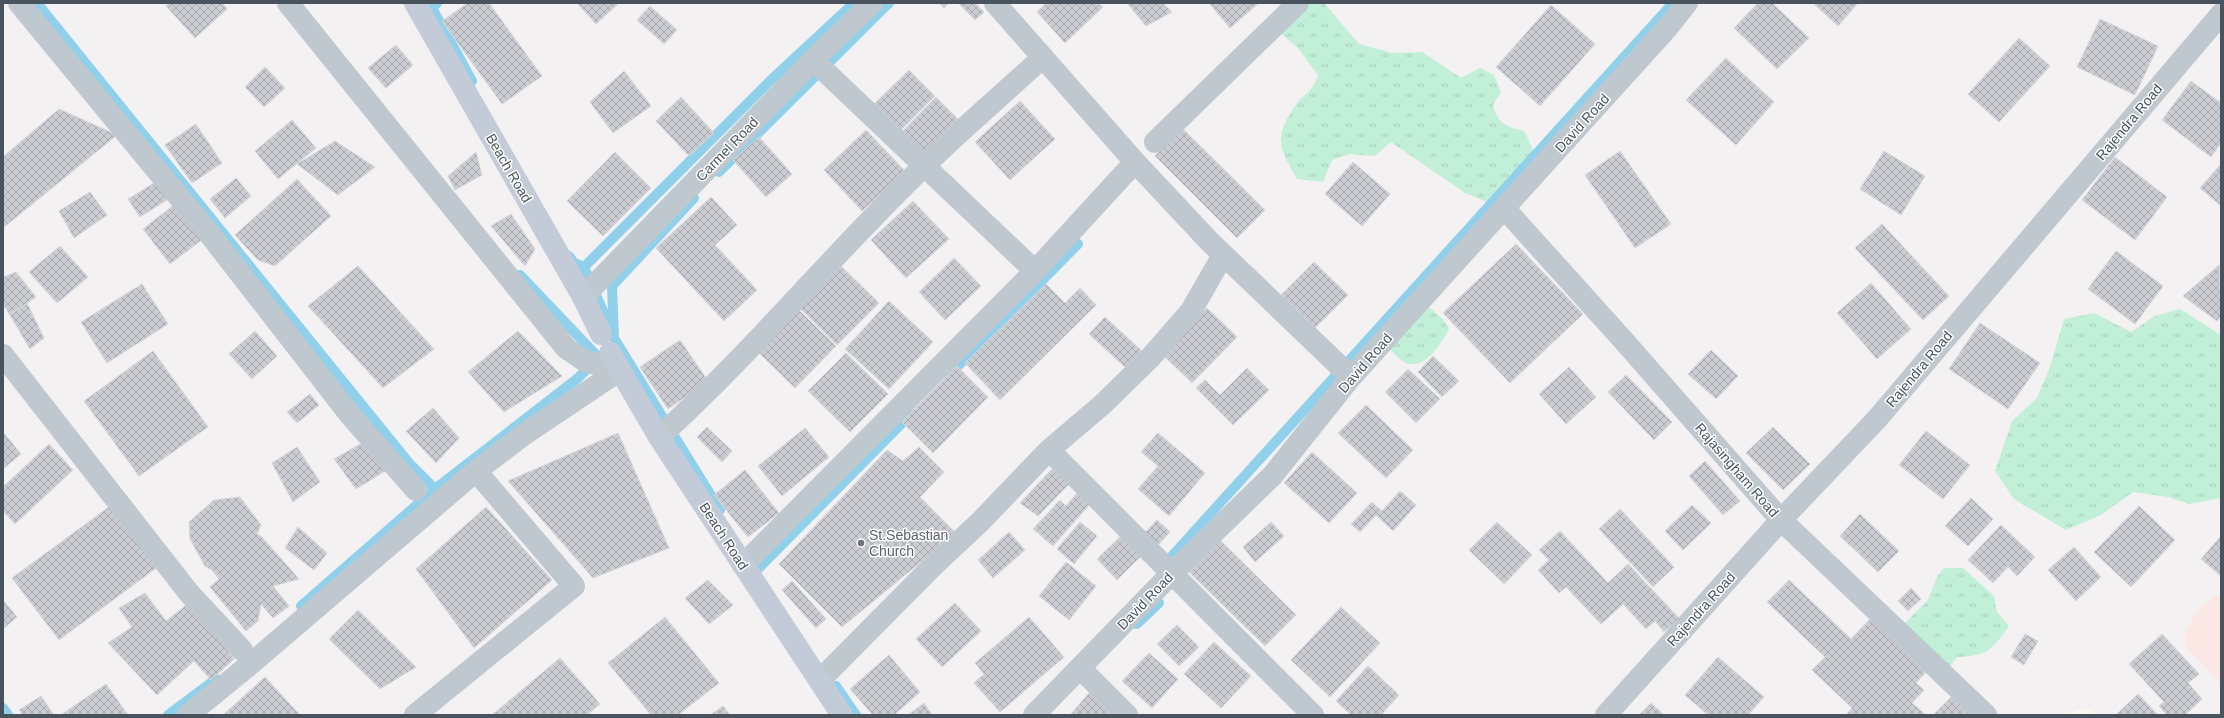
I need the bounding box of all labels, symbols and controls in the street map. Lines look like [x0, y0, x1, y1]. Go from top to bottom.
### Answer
street label: Rajendra Road [2093, 81, 2165, 163]
street label: David Road [1552, 90, 1612, 156]
street label: Carmel Road [693, 114, 761, 184]
street label: Beach Road [483, 131, 535, 205]
street label: Rajendra Road [1883, 328, 1955, 410]
street label: David Road [1335, 330, 1395, 396]
street label: Rajasingham Road [1692, 420, 1782, 520]
street label: Beach Road [696, 499, 752, 573]
place label: St.Sebastian Church [869, 527, 948, 559]
marker: St.Sebastian Church [856, 538, 866, 548]
street label: David Road [1114, 569, 1176, 633]
street label: Rajendra Road [1664, 569, 1738, 649]

